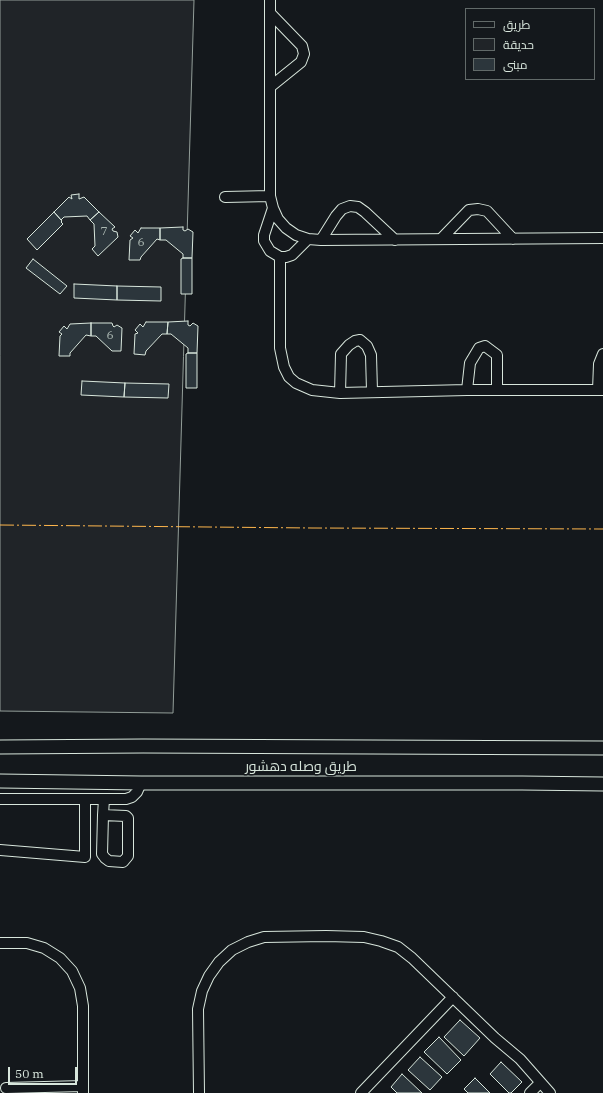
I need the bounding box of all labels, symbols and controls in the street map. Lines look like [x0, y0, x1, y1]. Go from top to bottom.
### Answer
legend [465, 8, 595, 80]
text: طريق [503, 17, 530, 32]
text: حديقة [503, 37, 534, 52]
text: مبنى [503, 57, 528, 72]
house number: 7 [100, 225, 108, 239]
house number: 6 [137, 236, 145, 250]
house number: 6 [106, 329, 114, 343]
street label: طريق وصله دهشور [245, 759, 357, 775]
scale bar [10, 1059, 79, 1085]
text: 50 m [15, 1066, 44, 1081]

